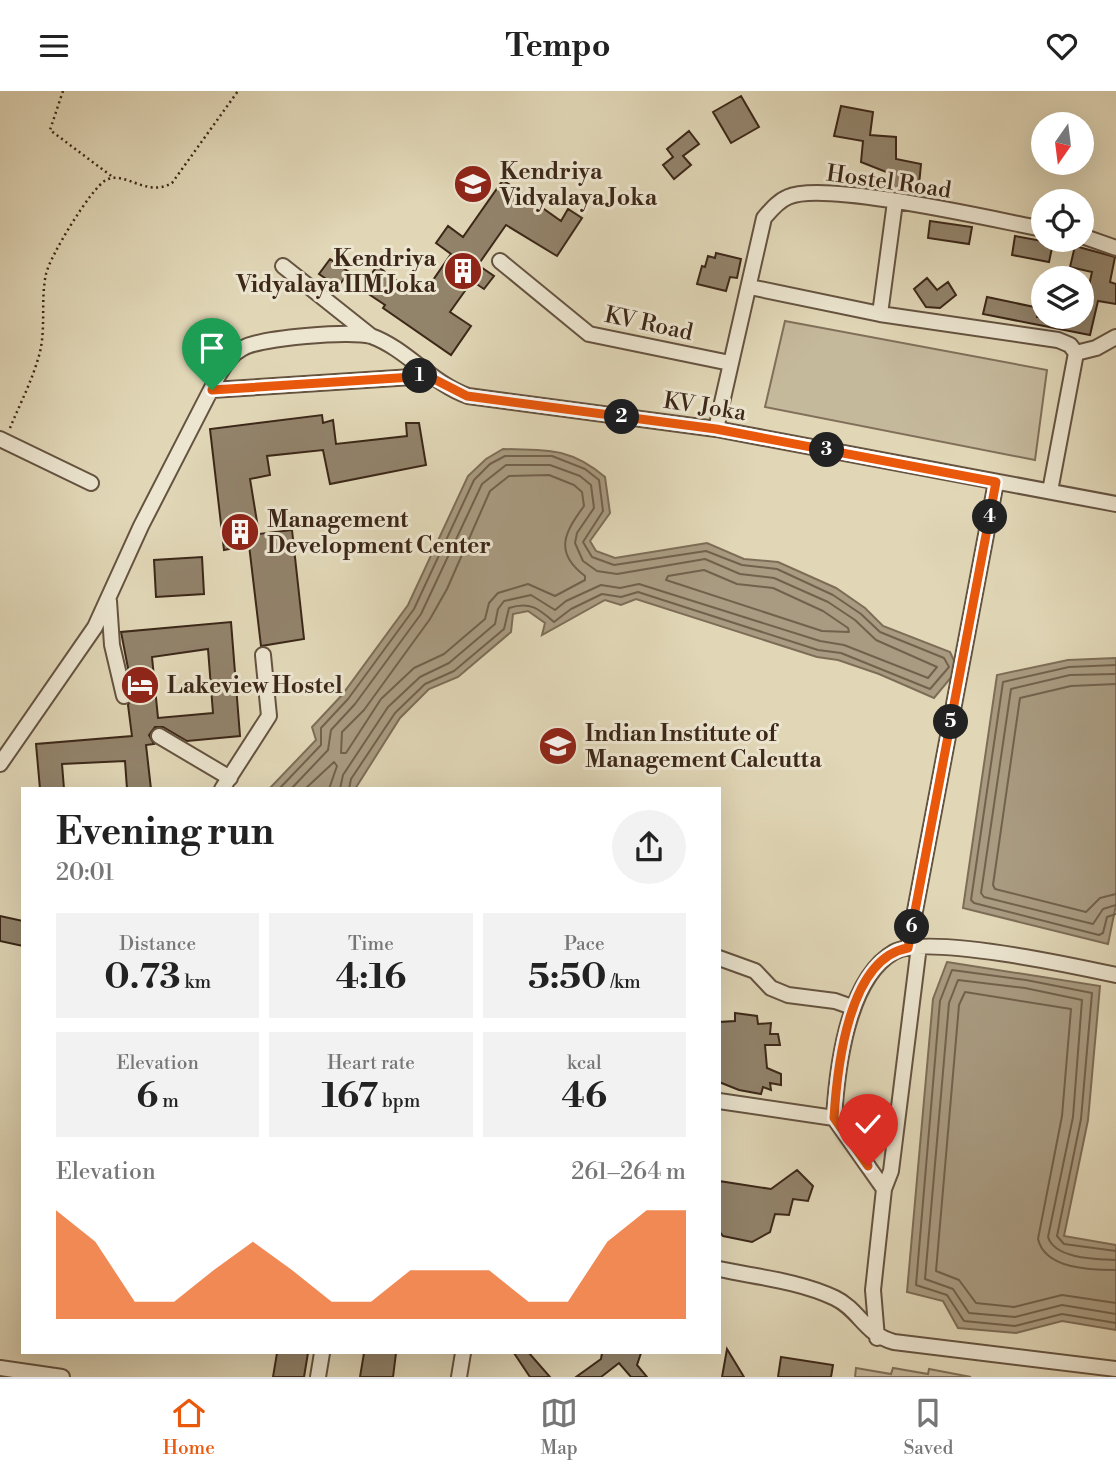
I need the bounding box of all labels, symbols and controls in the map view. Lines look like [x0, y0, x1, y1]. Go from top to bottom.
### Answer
text: Tempo [505, 26, 611, 66]
icon: menu [35, 27, 73, 65]
icon: heart [1043, 27, 1081, 65]
north arrow [1031, 112, 1094, 175]
map controls [1031, 112, 1094, 329]
place label: Kendriya Vidyalaya Joka [499, 158, 658, 212]
street label: Hostel Road [824, 159, 953, 205]
school or university icon: Kendriya Vidyalaya Joka [452, 163, 494, 205]
button: locate [1031, 189, 1094, 252]
place label: Kendriya Vidyalaya IIM Joka [235, 245, 437, 299]
building icon: Kendriya Vidyalaya IIM Joka [442, 250, 484, 292]
button: layers [1031, 266, 1094, 329]
street label: KV Road [602, 301, 695, 347]
pin [182, 318, 242, 390]
icon: arrive [193, 329, 231, 367]
pin: 1 [402, 359, 438, 393]
text: 1 [415, 363, 424, 387]
street label: KV Joka [661, 387, 749, 427]
pin: 2 [604, 399, 640, 435]
text: 2 [616, 404, 627, 428]
pin: 3 [810, 433, 844, 467]
text: 3 [821, 437, 832, 461]
pin: 4 [972, 499, 1007, 535]
text: 4 [983, 504, 996, 528]
place label: Management Development Center [267, 506, 491, 560]
building icon: Management Development Center [219, 511, 261, 553]
hotel icon: Lakeview Hostel [119, 664, 161, 706]
place label: Lakeview Hostel [167, 672, 343, 700]
pin: 5 [934, 705, 968, 739]
text: 5 [945, 709, 956, 733]
place label: Indian Institute of Management Calcutta [585, 720, 822, 774]
school or university icon: Indian Institute of Management Calcutta [537, 725, 579, 767]
text: Evening run [56, 809, 274, 856]
button: share [612, 810, 686, 884]
text: 20:01 [56, 859, 114, 887]
pin: 6 [894, 909, 930, 945]
text: 6 [906, 914, 917, 938]
text: Distance [119, 932, 196, 956]
text: Time [348, 932, 394, 956]
text: Pace [564, 932, 605, 956]
text: 0.73 [104, 956, 181, 999]
text: 4:16 [336, 956, 406, 999]
text: 5:50 [528, 956, 606, 999]
text: km [181, 970, 211, 994]
text: /km [606, 970, 641, 994]
text: Elevation [117, 1051, 199, 1075]
text: Heart rate [327, 1051, 415, 1075]
text: kcal [567, 1051, 602, 1075]
text: 6 [136, 1075, 158, 1118]
text: 167 [322, 1075, 378, 1118]
text: 46 [562, 1075, 607, 1118]
text: m [158, 1089, 179, 1113]
text: bpm [378, 1089, 420, 1113]
pin [838, 1094, 898, 1166]
icon: check [849, 1105, 887, 1143]
text: Elevation [56, 1158, 156, 1186]
text: 261–264 m [571, 1158, 686, 1186]
tab: Home [163, 1394, 215, 1460]
tab: Map [540, 1394, 578, 1460]
tab: Saved [903, 1394, 953, 1460]

